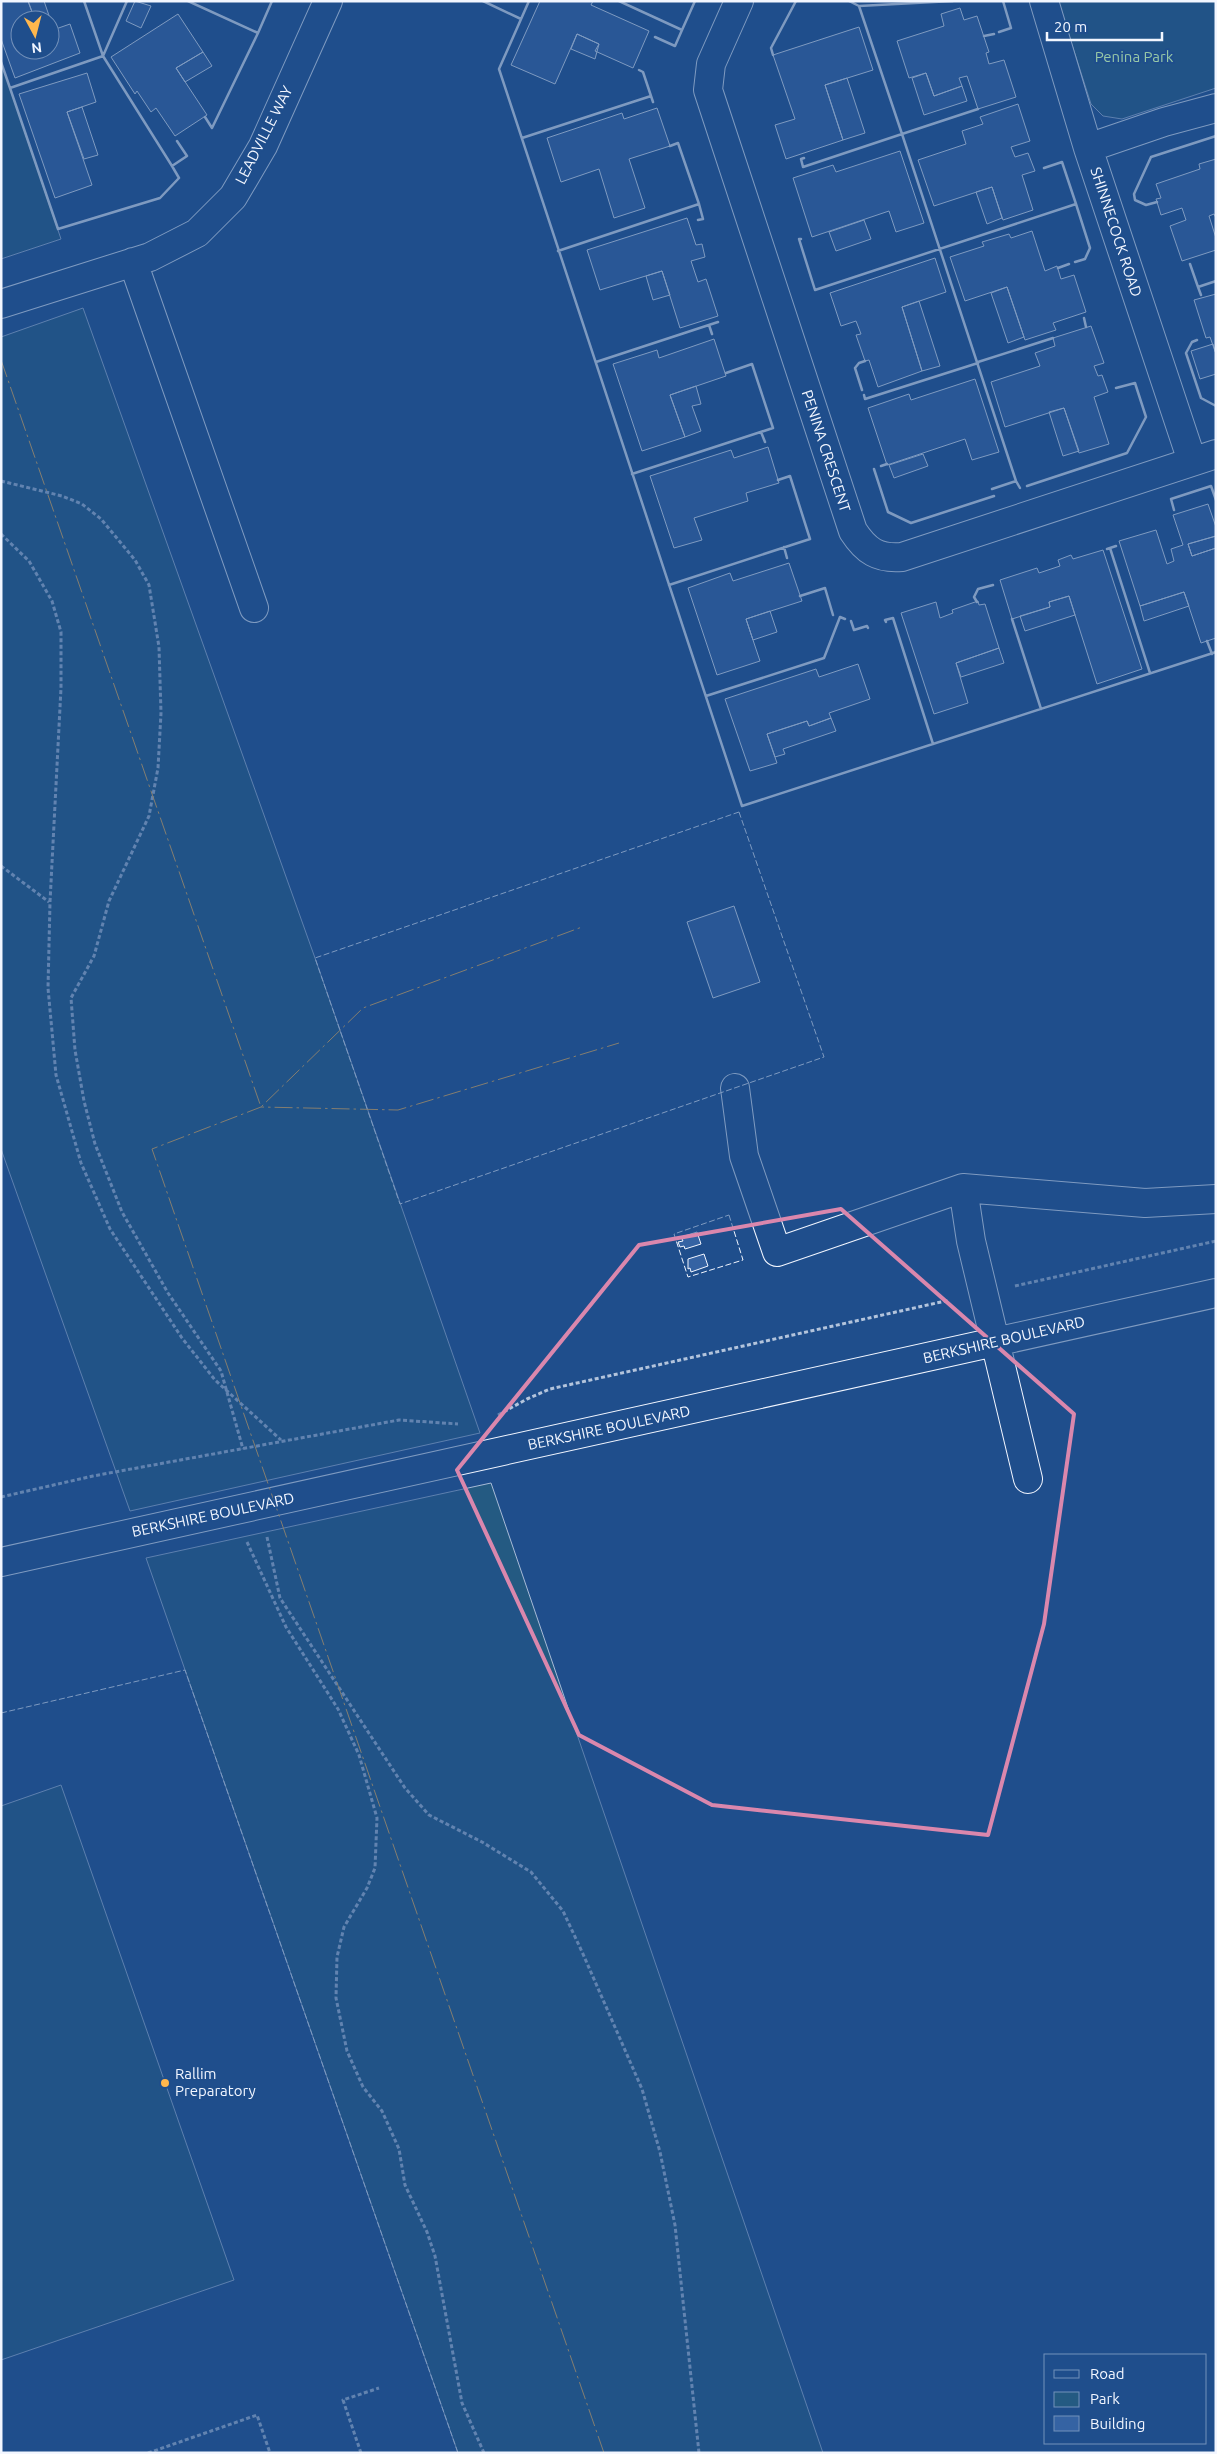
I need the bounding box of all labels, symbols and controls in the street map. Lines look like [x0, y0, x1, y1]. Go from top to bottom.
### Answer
north arrow [10, 10, 60, 60]
scale bar [1047, 10, 1162, 42]
text: 20 m [1054, 18, 1087, 35]
text: N [30, 39, 43, 56]
park label: Penina Park [1095, 48, 1174, 65]
street label: LEADVILLE WAY [231, 83, 296, 187]
street label: SHINNECOCK ROAD [1087, 165, 1145, 299]
street label: PENINA CRESCENT [799, 388, 854, 515]
street label: BERKSHIRE BOULEVARD [921, 1313, 1087, 1366]
street label: BERKSHIRE BOULEVARD [526, 1402, 692, 1453]
street label: BERKSHIRE BOULEVARD [130, 1489, 296, 1540]
place label: Rallim Preparatory [175, 2065, 256, 2099]
marker: Rallim Preparatory [159, 2077, 171, 2089]
legend [1044, 2354, 1207, 2444]
text: Road [1090, 2365, 1125, 2382]
text: Park [1090, 2390, 1120, 2407]
text: Building [1090, 2415, 1145, 2432]

